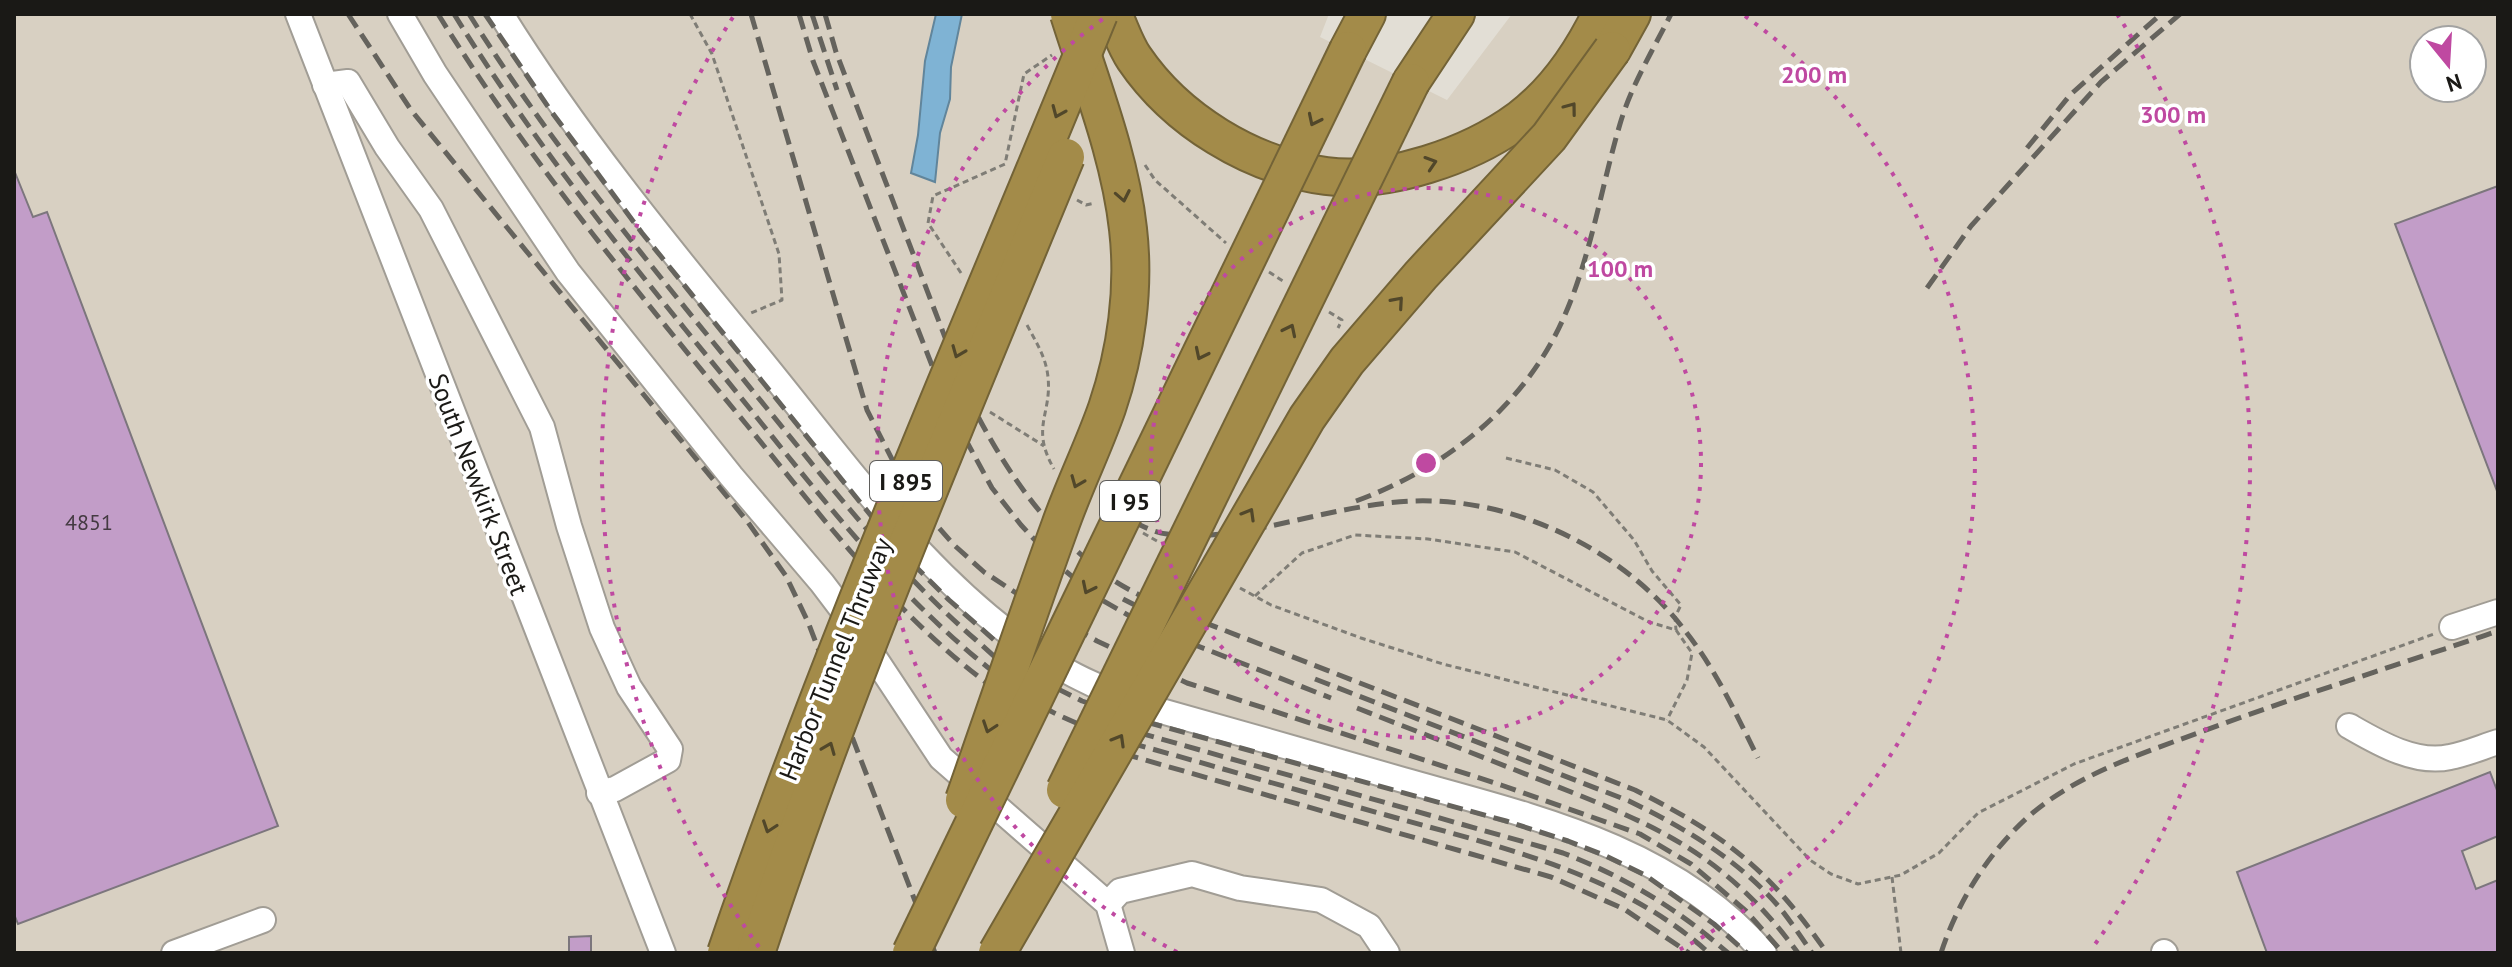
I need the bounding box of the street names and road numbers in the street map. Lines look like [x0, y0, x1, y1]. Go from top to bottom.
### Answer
street label: South Newkirk Street [422, 369, 536, 600]
road number: I 895 [870, 461, 942, 501]
road number: I 95 [1100, 481, 1160, 521]
street label: Harbor Tunnel Thruway [771, 533, 899, 785]

